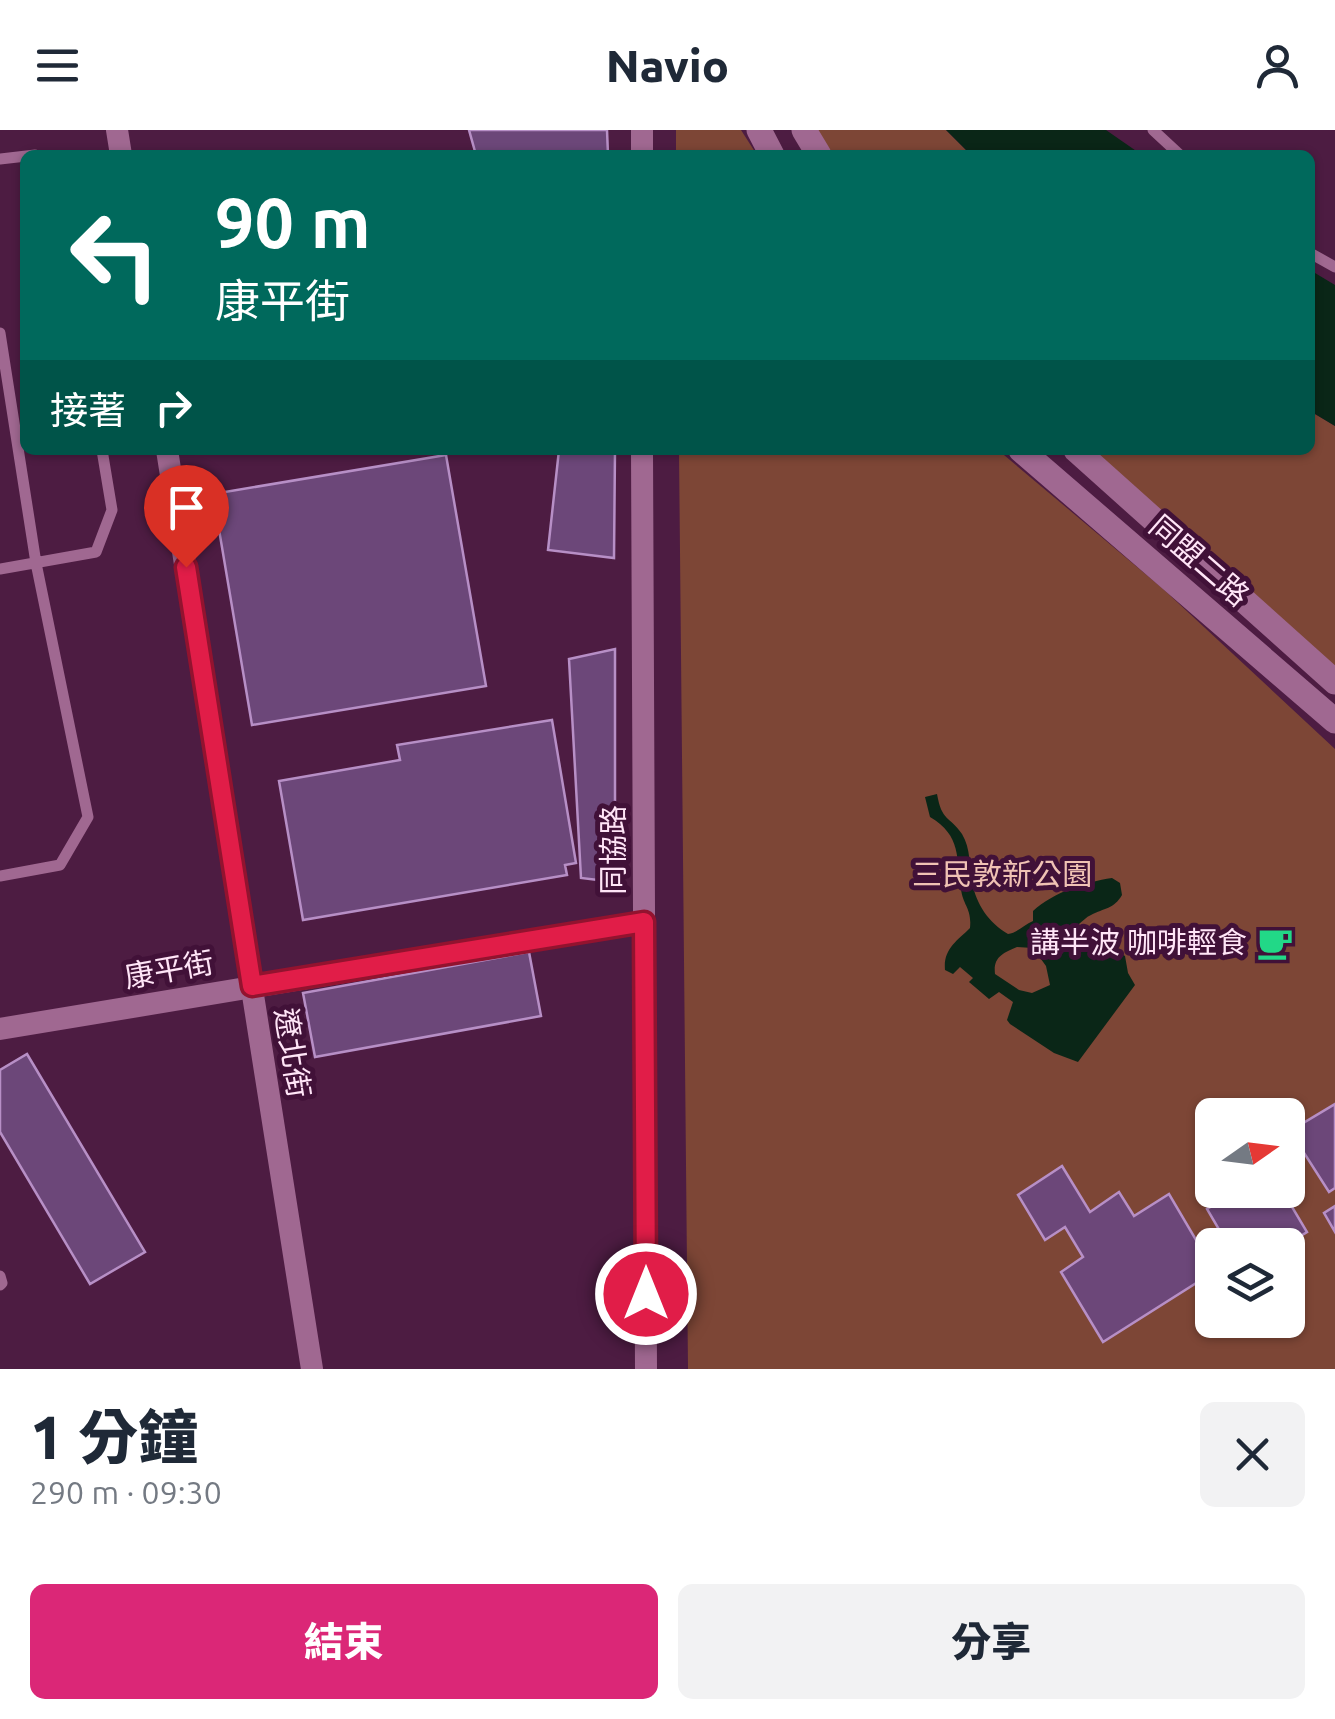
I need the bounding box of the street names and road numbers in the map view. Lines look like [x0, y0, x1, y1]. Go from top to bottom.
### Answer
street label: 同盟二路 [1143, 508, 1256, 612]
street label: 同協路 [596, 805, 630, 895]
street label: 康平街 [122, 944, 216, 994]
street label: 遼北街 [269, 1006, 317, 1100]

